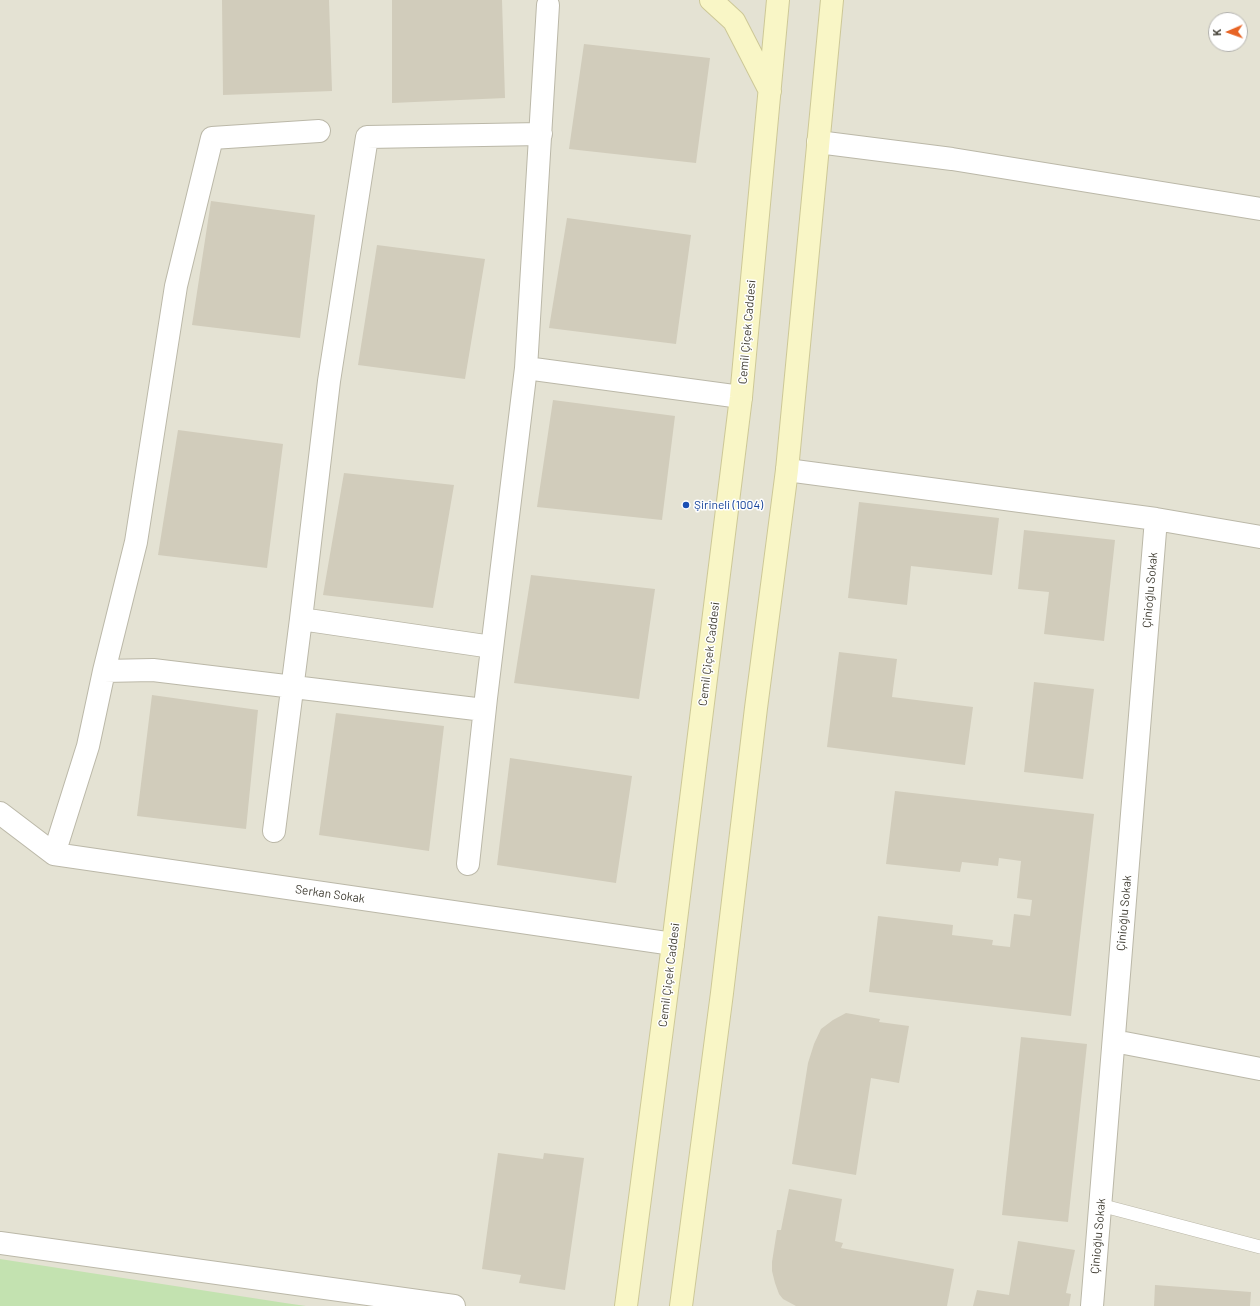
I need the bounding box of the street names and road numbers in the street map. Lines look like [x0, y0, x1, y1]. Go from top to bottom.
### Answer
street label: Cemil Çiçek Caddesi [735, 279, 759, 385]
street label: Çinioğlu Sokak [1140, 552, 1160, 628]
street label: Cemil Çiçek Caddesi [695, 601, 723, 707]
street label: Çinioğlu Sokak [1114, 875, 1134, 951]
street label: Serkan Sokak [294, 882, 366, 906]
street label: Cemil Çiçek Caddesi [655, 922, 683, 1028]
street label: Çinioğlu Sokak [1088, 1198, 1108, 1274]

